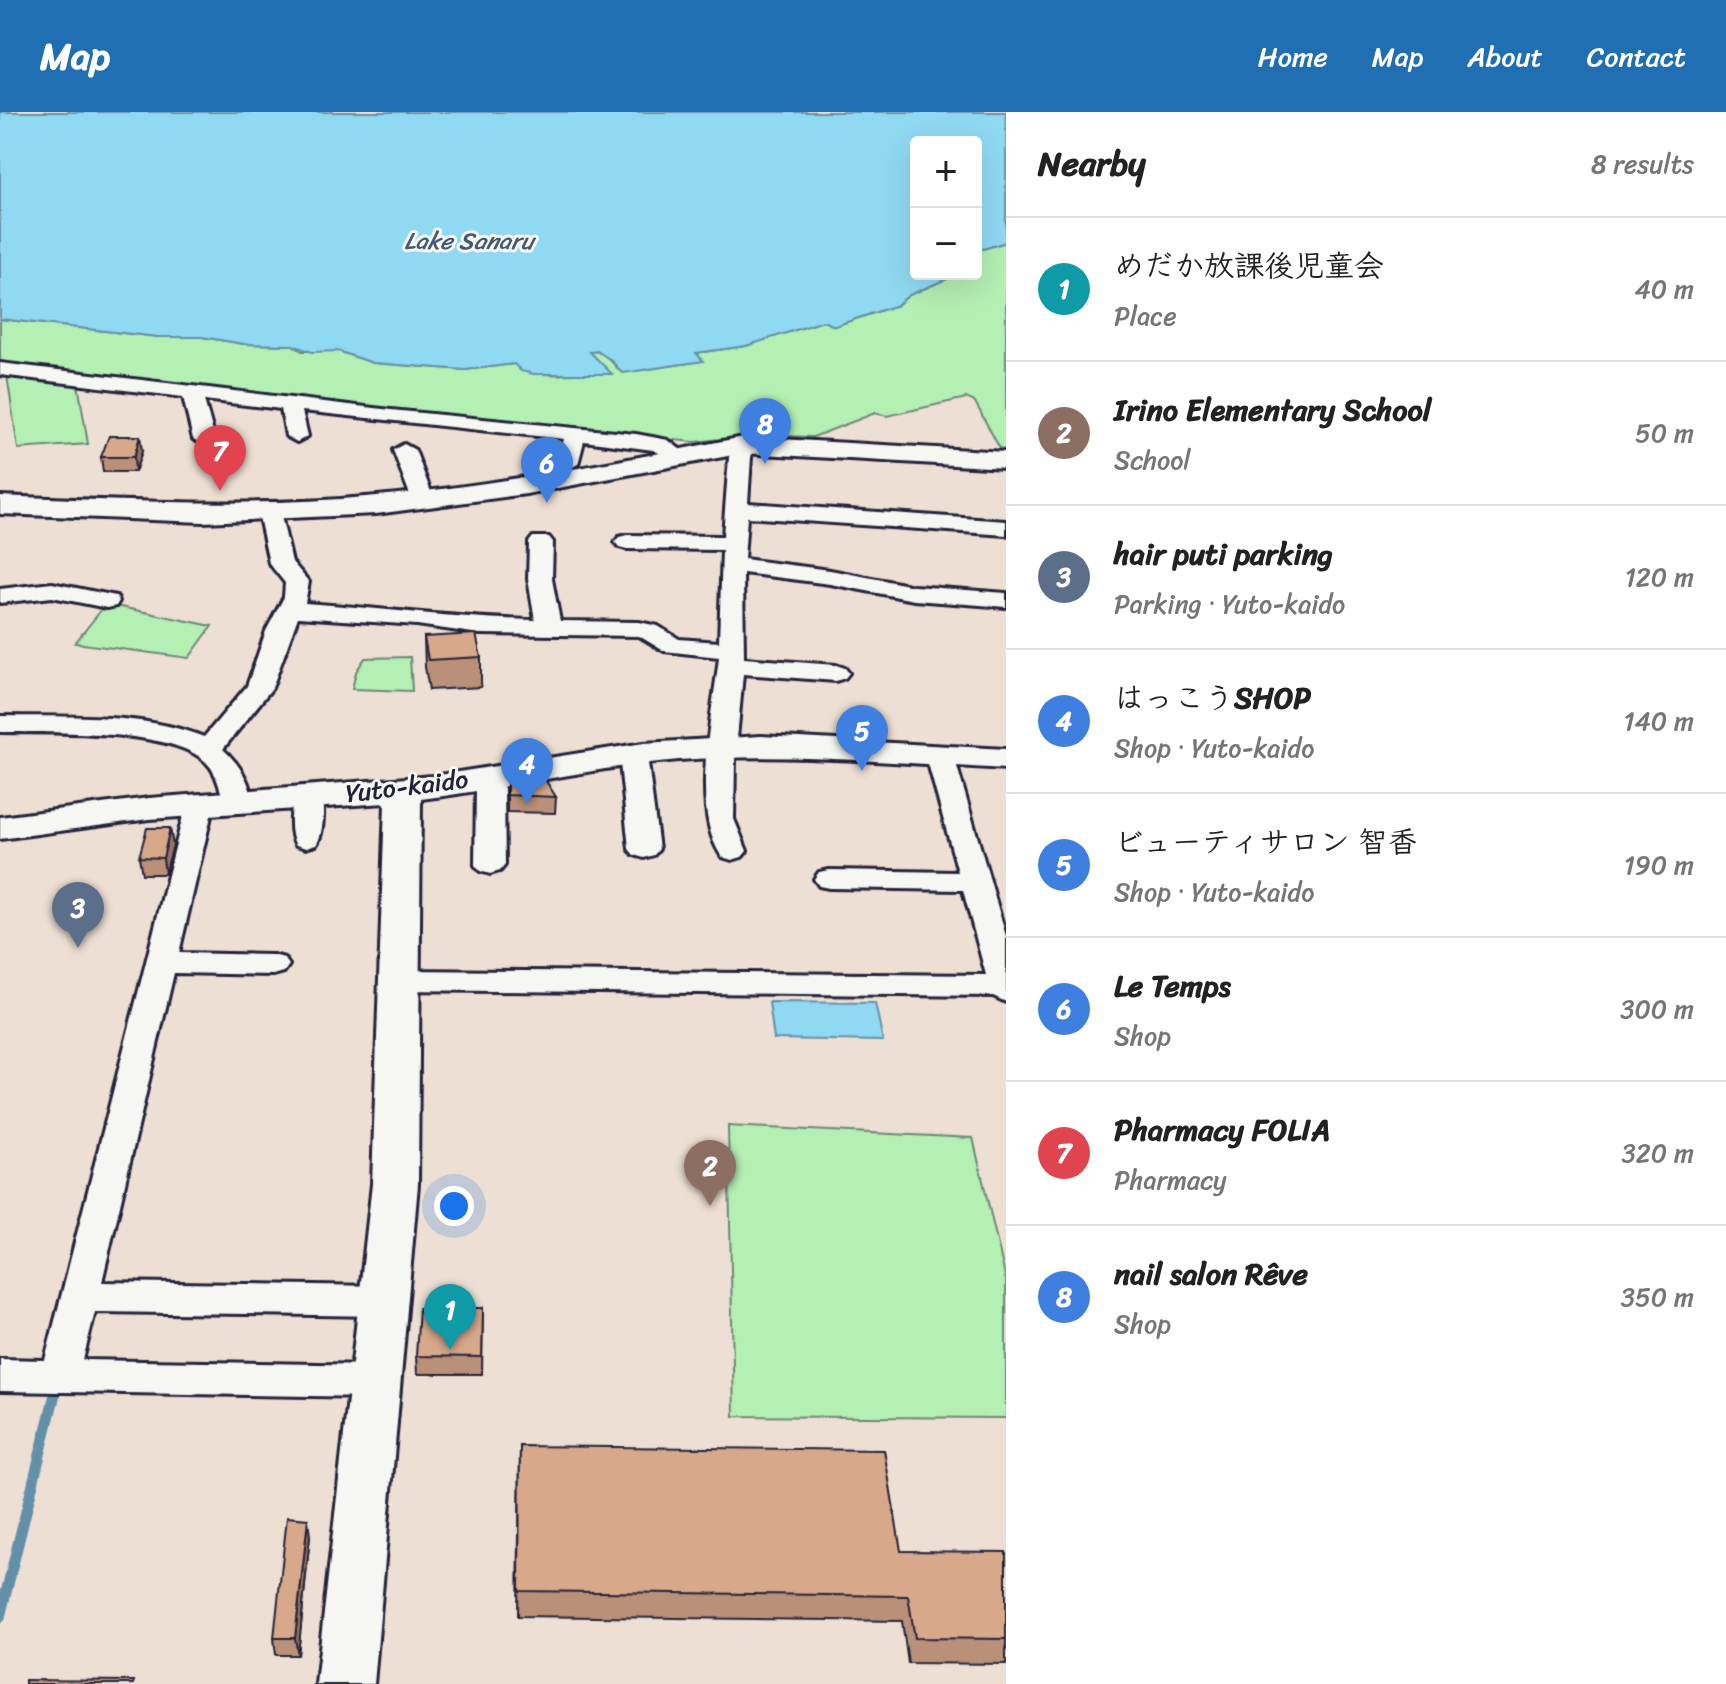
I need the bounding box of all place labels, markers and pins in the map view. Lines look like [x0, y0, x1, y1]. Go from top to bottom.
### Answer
pin: 8 [739, 398, 791, 464]
pin: 7 [194, 425, 246, 491]
pin: 6 [521, 437, 573, 503]
pin: 5 [836, 705, 888, 771]
pin: 4 [501, 738, 553, 804]
pin: 3 [52, 882, 104, 948]
pin: 2 [684, 1140, 736, 1206]
pin: 1 [424, 1284, 476, 1350]

